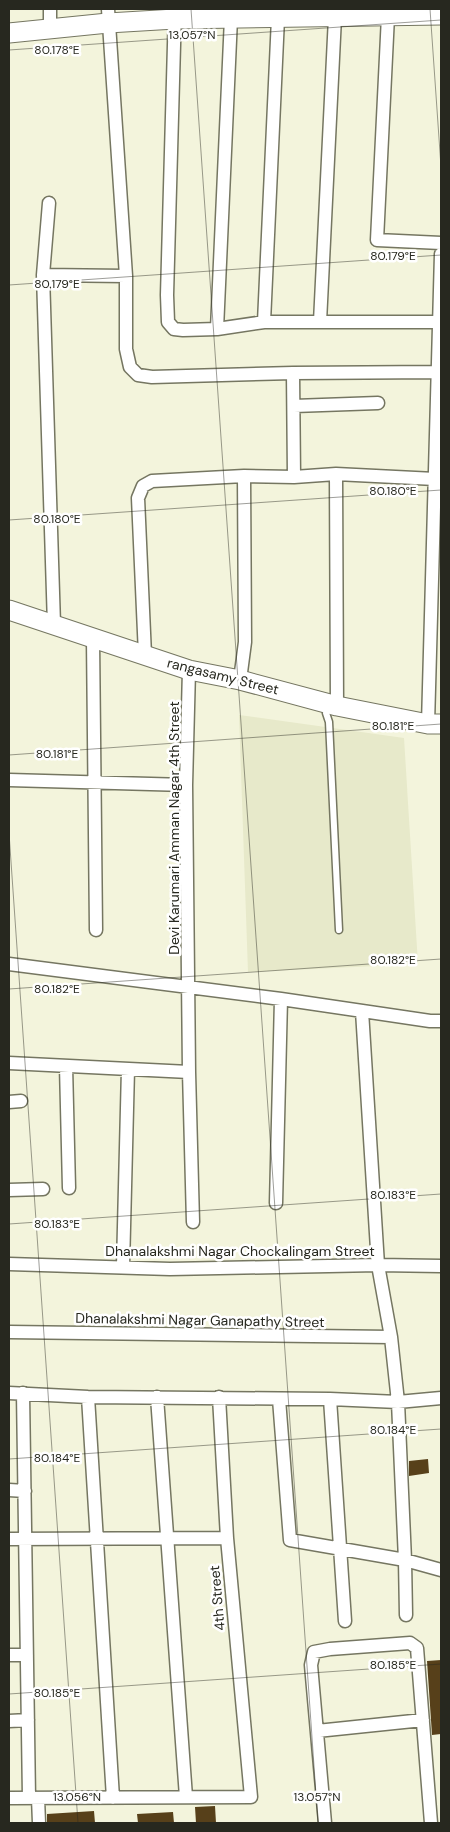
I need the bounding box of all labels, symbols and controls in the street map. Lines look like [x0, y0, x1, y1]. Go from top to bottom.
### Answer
text: 13.057°N [169, 27, 215, 43]
text: 80.178°E [34, 42, 80, 58]
text: 80.179°E [370, 248, 416, 264]
text: 80.179°E [34, 276, 80, 292]
text: 80.180°E [369, 483, 417, 499]
text: 80.180°E [33, 511, 81, 527]
street label: rangasamy Street [165, 653, 281, 699]
street label: Devi Karumari Amman Nagar 4th Street [165, 701, 183, 955]
text: 80.181°E [372, 718, 414, 734]
text: 80.181°E [36, 746, 78, 762]
text: 80.182°E [370, 952, 416, 968]
text: 80.182°E [34, 981, 80, 997]
text: 80.183°E [370, 1187, 416, 1203]
text: 80.183°E [34, 1216, 80, 1232]
street label: Dhanalakshmi Nagar Chockalingam Street [105, 1242, 375, 1260]
street label: Dhanalakshmi Nagar Ganapathy Street [75, 1309, 325, 1331]
text: 80.184°E [370, 1422, 416, 1438]
text: 80.184°E [34, 1450, 80, 1466]
street label: 4th Street [205, 1565, 229, 1631]
text: 80.185°E [370, 1657, 416, 1673]
text: 80.185°E [34, 1685, 80, 1701]
text: 13.056°N [53, 1789, 101, 1805]
text: 13.057°N [294, 1789, 340, 1805]

